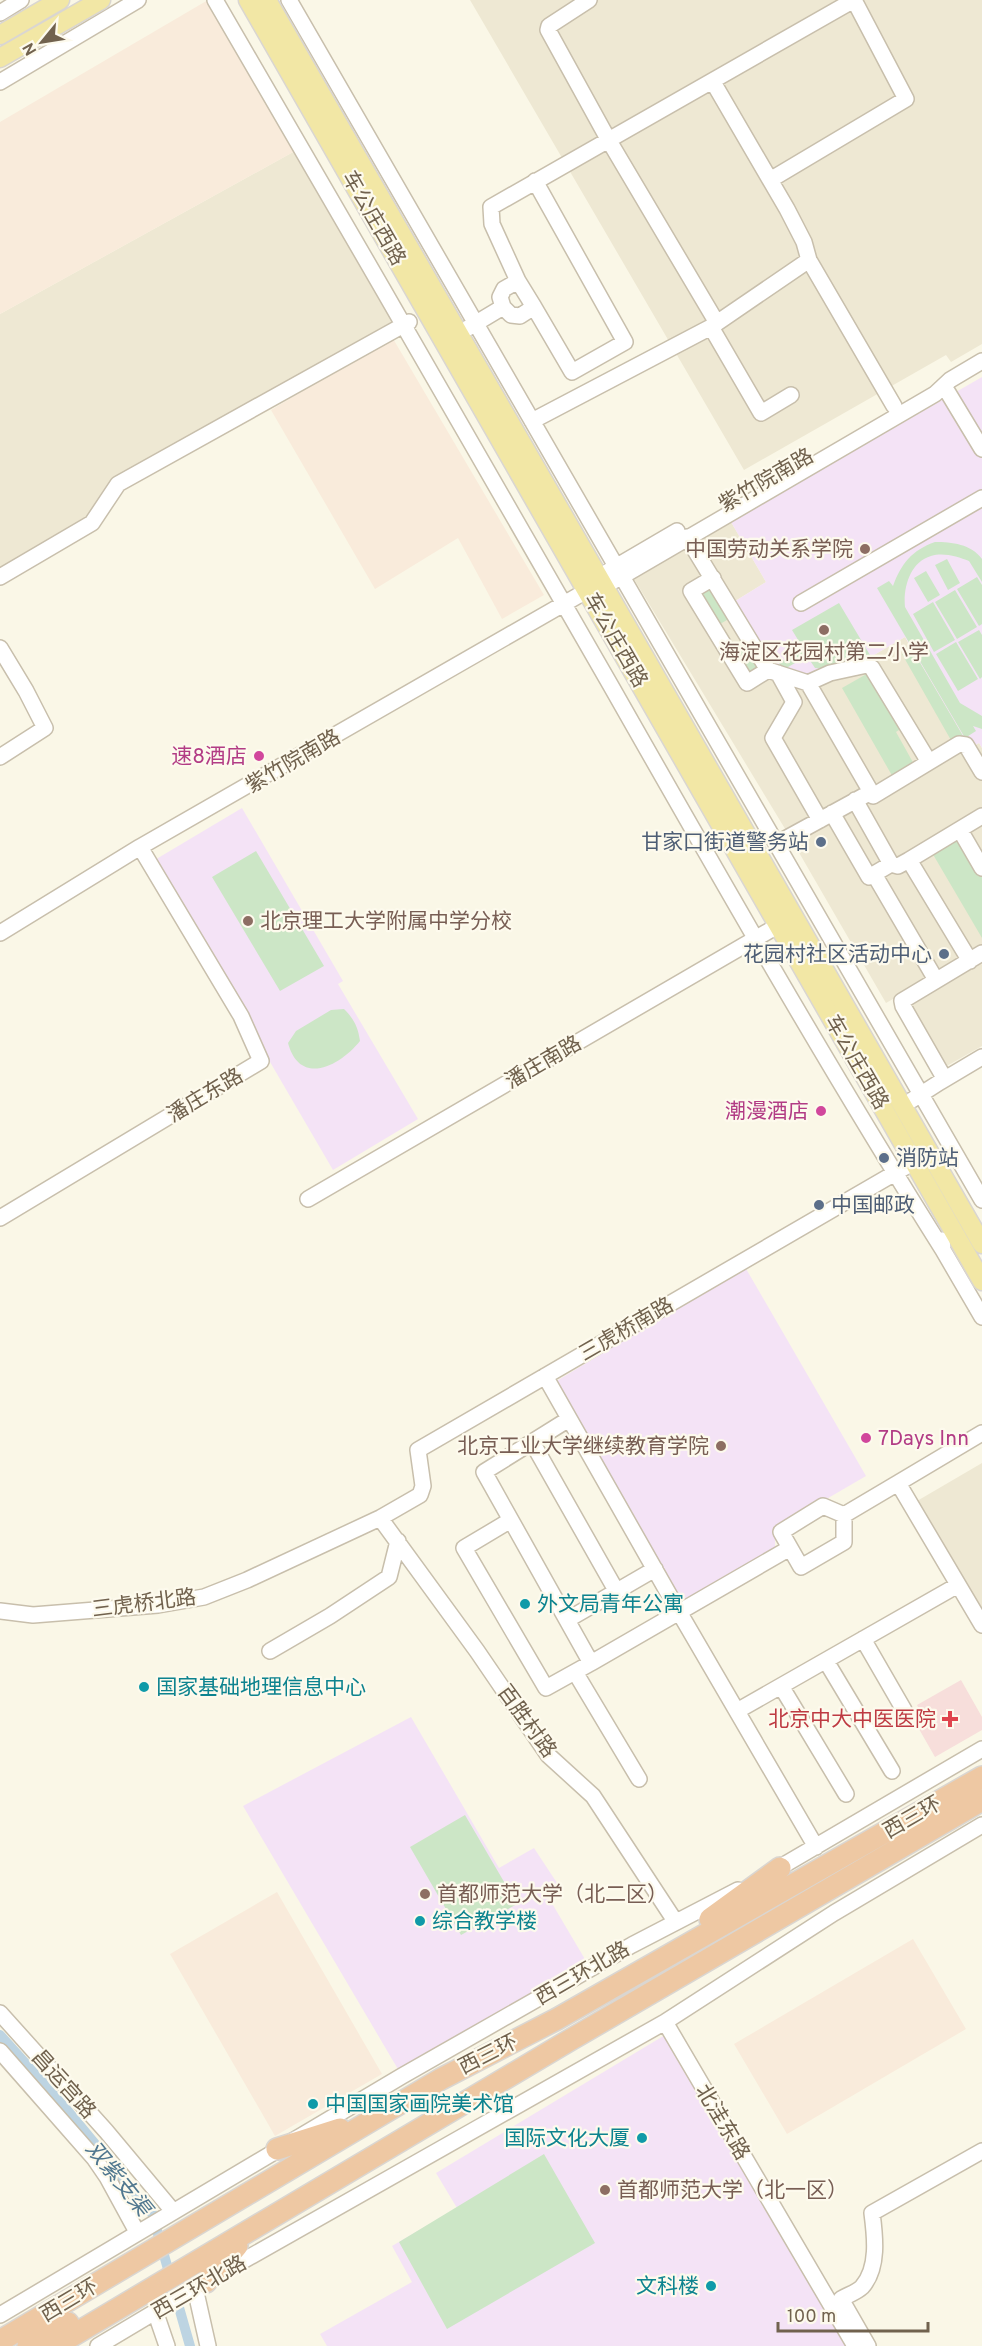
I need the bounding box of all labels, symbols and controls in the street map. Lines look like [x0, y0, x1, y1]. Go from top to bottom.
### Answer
north arrow [12, 12, 72, 72]
text: N [19, 39, 42, 58]
street label: 车公庄西路 [335, 167, 411, 271]
street label: 紫竹院南路 [715, 443, 819, 519]
place label: 中国劳动关系学院 [685, 537, 853, 564]
marker: 中国劳动关系学院 [858, 542, 872, 556]
street label: 车公庄西路 [577, 589, 653, 693]
marker: 海淀区花园村第二小学 [817, 623, 831, 637]
place label: 海淀区花园村第二小学 [719, 640, 929, 667]
street label: 紫竹院南路 [242, 724, 346, 800]
place label: 速8酒店 [171, 744, 247, 771]
marker: 速8酒店 [252, 749, 266, 763]
place label: 甘家口街道警务站 [641, 830, 809, 857]
marker: 甘家口街道警务站 [814, 835, 828, 849]
place label: 北京理工大学附属中学分校 [260, 909, 512, 936]
marker: 北京理工大学附属中学分校 [241, 914, 255, 928]
place label: 花园村社区活动中心 [743, 942, 932, 969]
marker: 花园村社区活动中心 [937, 947, 951, 961]
street label: 车公庄西路 [818, 1011, 894, 1115]
street label: 潘庄南路 [501, 1031, 587, 1096]
street label: 潘庄东路 [163, 1063, 249, 1129]
place label: 潮漫酒店 [725, 1099, 809, 1126]
marker: 潮漫酒店 [814, 1104, 828, 1118]
place label: 消防站 [896, 1146, 959, 1173]
marker: 消防站 [877, 1151, 891, 1165]
place label: 中国邮政 [831, 1193, 915, 1220]
marker: 中国邮政 [812, 1198, 826, 1212]
street label: 三虎桥南路 [575, 1292, 679, 1368]
place label: 7Days Inn [878, 1426, 969, 1453]
marker: 7Days Inn [859, 1431, 873, 1445]
place label: 北京工业大学继续教育学院 [457, 1434, 709, 1461]
marker: 北京工业大学继续教育学院 [714, 1439, 728, 1453]
street label: 三虎桥北路 [90, 1585, 198, 1624]
place label: 外文局青年公寓 [537, 1592, 684, 1619]
marker: 外文局青年公寓 [518, 1597, 532, 1611]
place label: 国家基础地理信息中心 [156, 1675, 366, 1702]
marker: 国家基础地理信息中心 [137, 1680, 151, 1694]
street label: 百胜村路 [490, 1680, 561, 1764]
place label: 北京中大中医医院 [768, 1707, 936, 1734]
marker: 北京中大中医医院 [941, 1710, 959, 1728]
street label: 西三环 [879, 1791, 947, 1846]
place label: 首都师范大学（北二区） [437, 1882, 668, 1909]
marker: 首都师范大学（北二区） [418, 1887, 432, 1901]
place label: 综合教学楼 [432, 1909, 537, 1936]
marker: 综合教学楼 [413, 1914, 427, 1928]
street label: 西三环北路 [531, 1936, 635, 2012]
street label: 西三环 [454, 2029, 523, 2082]
street label: 昌运宫路 [25, 2045, 101, 2125]
street label: 北洼东路 [689, 2080, 755, 2166]
place label: 中国国家画院美术馆 [325, 2092, 514, 2119]
marker: 中国国家画院美术馆 [306, 2097, 320, 2111]
place label: 国际文化大厦 [504, 2126, 630, 2153]
marker: 国际文化大厦 [635, 2131, 649, 2145]
water label: 双紫支渠 [79, 2137, 157, 2225]
place label: 首都师范大学（北一区） [617, 2178, 848, 2205]
marker: 首都师范大学（北一区） [598, 2183, 612, 2197]
street label: 西三环北路 [148, 2250, 252, 2326]
street label: 西三环 [36, 2273, 104, 2329]
place label: 文科楼 [636, 2274, 699, 2301]
marker: 文科楼 [704, 2279, 718, 2293]
scale bar [778, 2295, 928, 2333]
text: 100 m [787, 2306, 836, 2329]

